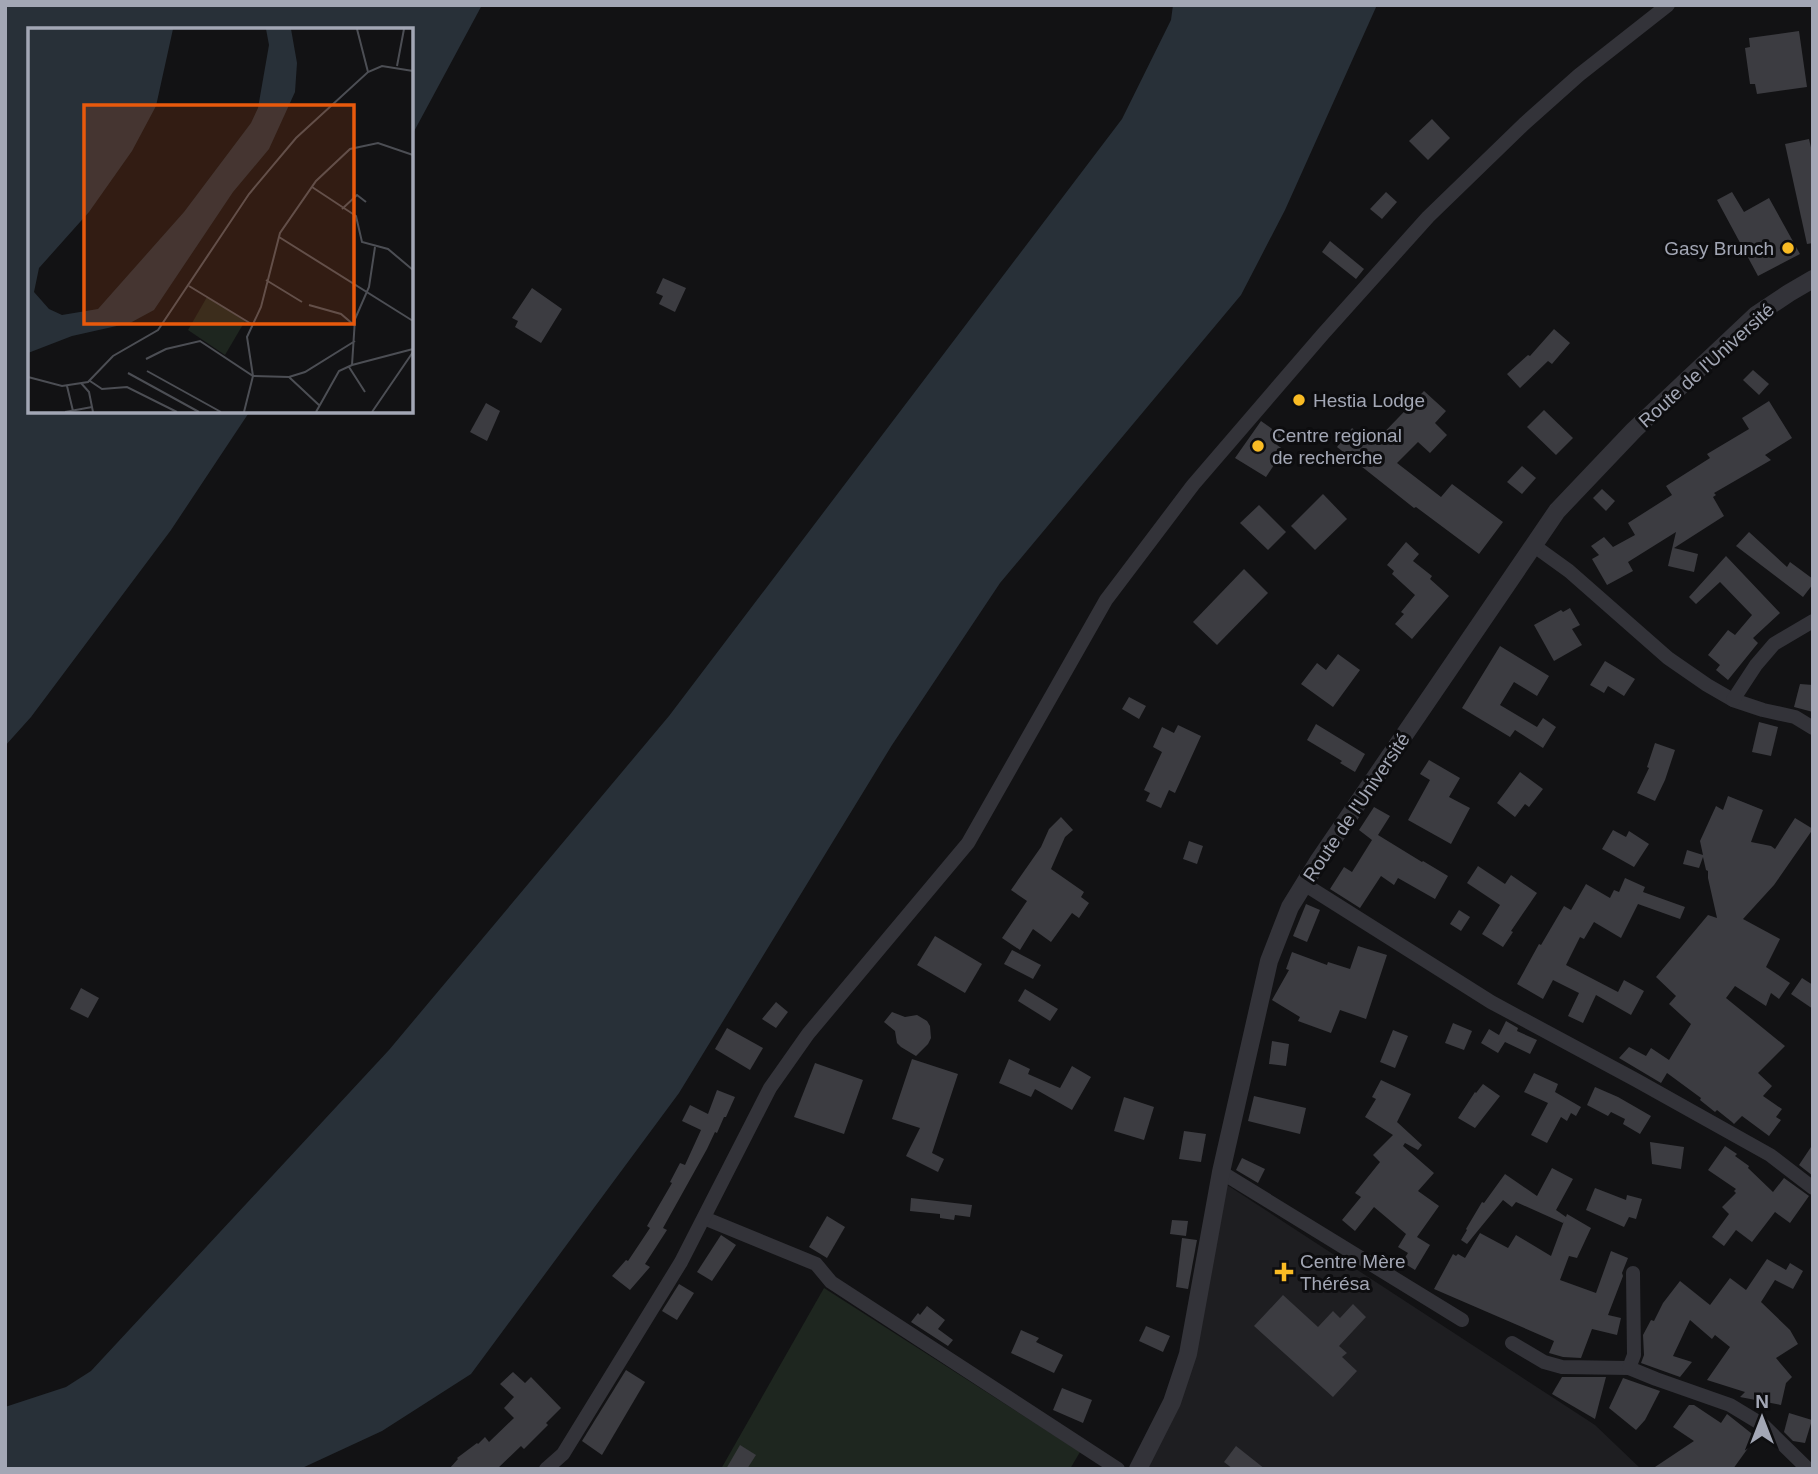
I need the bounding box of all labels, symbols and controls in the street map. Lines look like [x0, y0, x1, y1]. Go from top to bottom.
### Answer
inset map [28, 28, 413, 413]
place label: Gasy Brunch [1664, 238, 1774, 259]
marker: Gasy Brunch [1780, 240, 1796, 256]
street label: Route de l'Université [1634, 299, 1778, 432]
place label: Hestia Lodge [1313, 390, 1425, 411]
marker: Hestia Lodge [1291, 392, 1307, 408]
place label: Centre regional de recherche [1272, 425, 1402, 468]
marker: Centre regional de recherche [1250, 438, 1266, 454]
street label: Route de l'Université [1299, 729, 1414, 886]
place label: Centre Mère Thérésa [1300, 1251, 1406, 1294]
marker: Centre Mère Thérésa [1274, 1262, 1294, 1282]
north arrow [1727, 1383, 1797, 1453]
text: N [1755, 1391, 1769, 1412]

